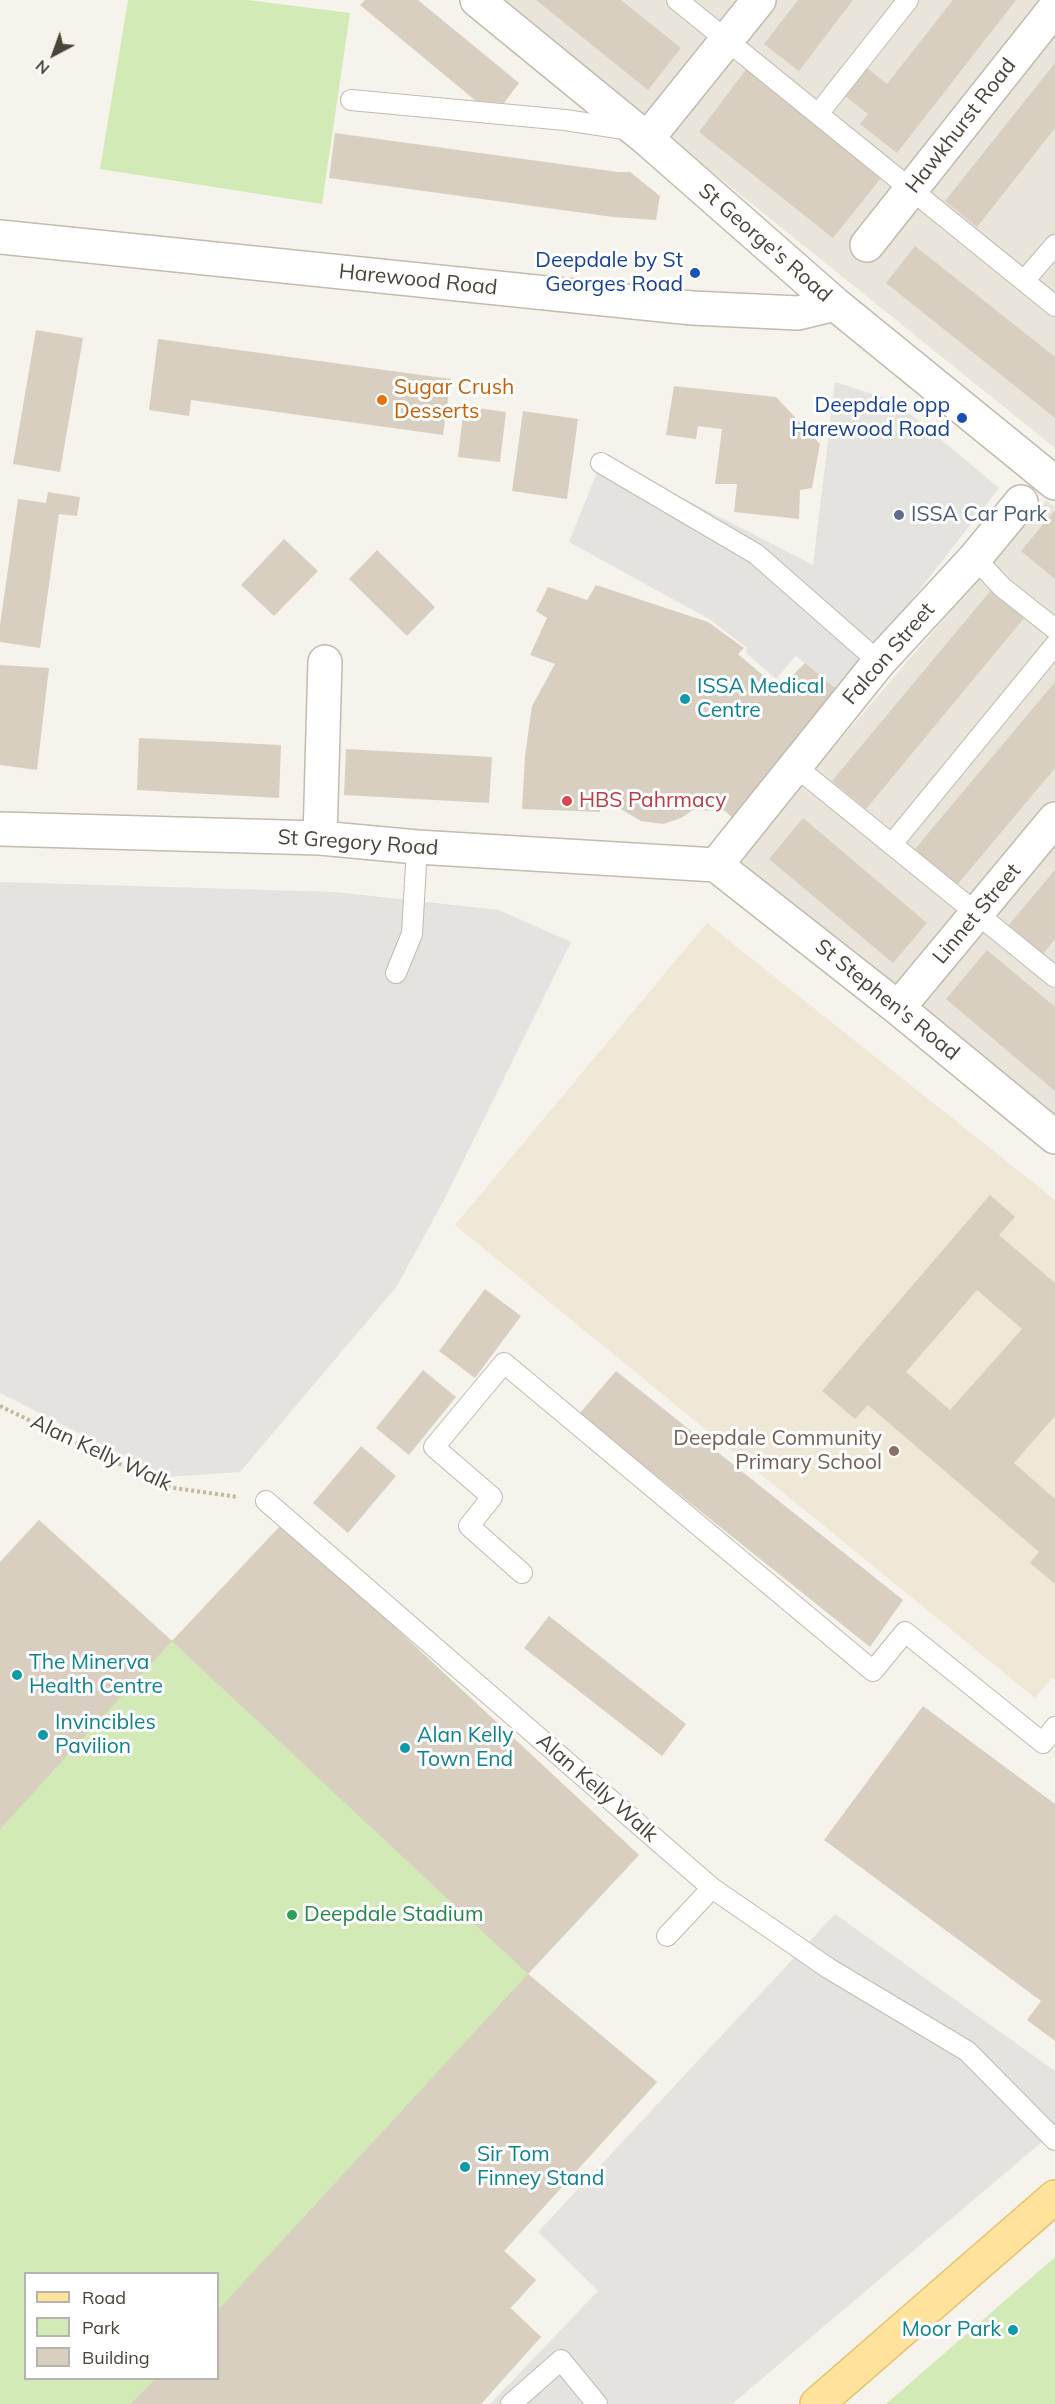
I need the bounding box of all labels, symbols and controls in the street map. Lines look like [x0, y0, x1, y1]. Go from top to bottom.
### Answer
north arrow [24, 24, 84, 84]
street label: Hawkhurst Road [901, 54, 1021, 198]
text: N [31, 56, 53, 79]
street label: St George's Road [693, 178, 837, 308]
place label: Deepdale by St Georges Road [535, 248, 683, 298]
street label: Harewood Road [338, 259, 498, 301]
marker: Deepdale by St Georges Road [688, 266, 702, 280]
place label: Sugar Crush Desserts [394, 375, 514, 425]
marker: Sugar Crush Desserts [375, 393, 389, 407]
place label: Deepdale opp Harewood Road [791, 393, 950, 443]
marker: Deepdale opp Harewood Road [955, 411, 969, 425]
place label: ISSA Car Park [911, 502, 1047, 528]
marker: ISSA Car Park [892, 508, 906, 522]
street label: Falcon Street [838, 598, 940, 710]
place label: ISSA Medical Centre [697, 674, 824, 724]
marker: ISSA Medical Centre [678, 692, 692, 706]
place label: HBS Pahrmacy [579, 788, 726, 814]
marker: HBS Pahrmacy [560, 794, 574, 808]
street label: St Gregory Road [277, 825, 439, 861]
street label: Linnet Street [928, 859, 1026, 969]
street label: St Stephen's Road [810, 934, 964, 1066]
street label: Alan Kelly Walk [27, 1409, 175, 1497]
place label: Deepdale Community Primary School [673, 1426, 882, 1476]
marker: Deepdale Community Primary School [887, 1444, 901, 1458]
place label: The Minerva Health Centre [29, 1650, 163, 1700]
marker: The Minerva Health Centre [10, 1668, 24, 1682]
place label: Invincibles Pavilion [55, 1710, 156, 1760]
place label: Alan Kelly Town End [417, 1723, 513, 1773]
marker: Invincibles Pavilion [36, 1728, 50, 1742]
street label: Alan Kelly Walk [531, 1728, 663, 1848]
marker: Alan Kelly Town End [398, 1741, 412, 1755]
place label: Deepdale Stadium [304, 1902, 483, 1928]
marker: Deepdale Stadium [285, 1908, 299, 1922]
place label: Sir Tom Finney Stand [477, 2142, 604, 2192]
marker: Sir Tom Finney Stand [458, 2160, 472, 2174]
legend [24, 2272, 219, 2380]
text: Road [82, 2286, 126, 2309]
text: Park [82, 2316, 120, 2339]
place label: Moor Park [902, 2317, 1001, 2343]
marker: Moor Park [1006, 2323, 1020, 2337]
text: Building [82, 2346, 150, 2369]

